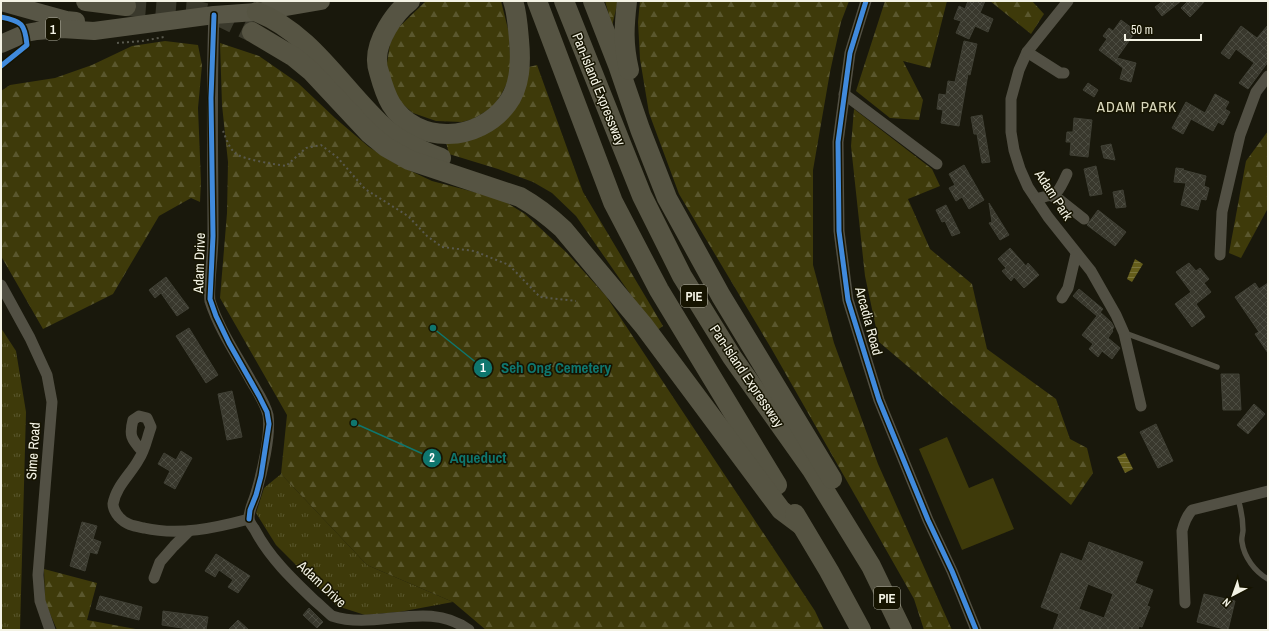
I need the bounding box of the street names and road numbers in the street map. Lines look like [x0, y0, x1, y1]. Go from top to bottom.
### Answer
road number: 1 [46, 18, 60, 40]
street label: Pan-Island Expressway [568, 30, 630, 148]
street label: Adam Park [1030, 165, 1077, 224]
street label: Adam Drive [189, 232, 209, 295]
street label: Arcadia Road [851, 284, 887, 357]
road number: PIE [681, 285, 707, 307]
street label: Pan-Island Expressway [706, 321, 788, 431]
street label: Sime Road [22, 422, 44, 480]
street label: Adam Drive [293, 556, 350, 611]
road number: PIE [874, 587, 900, 609]

